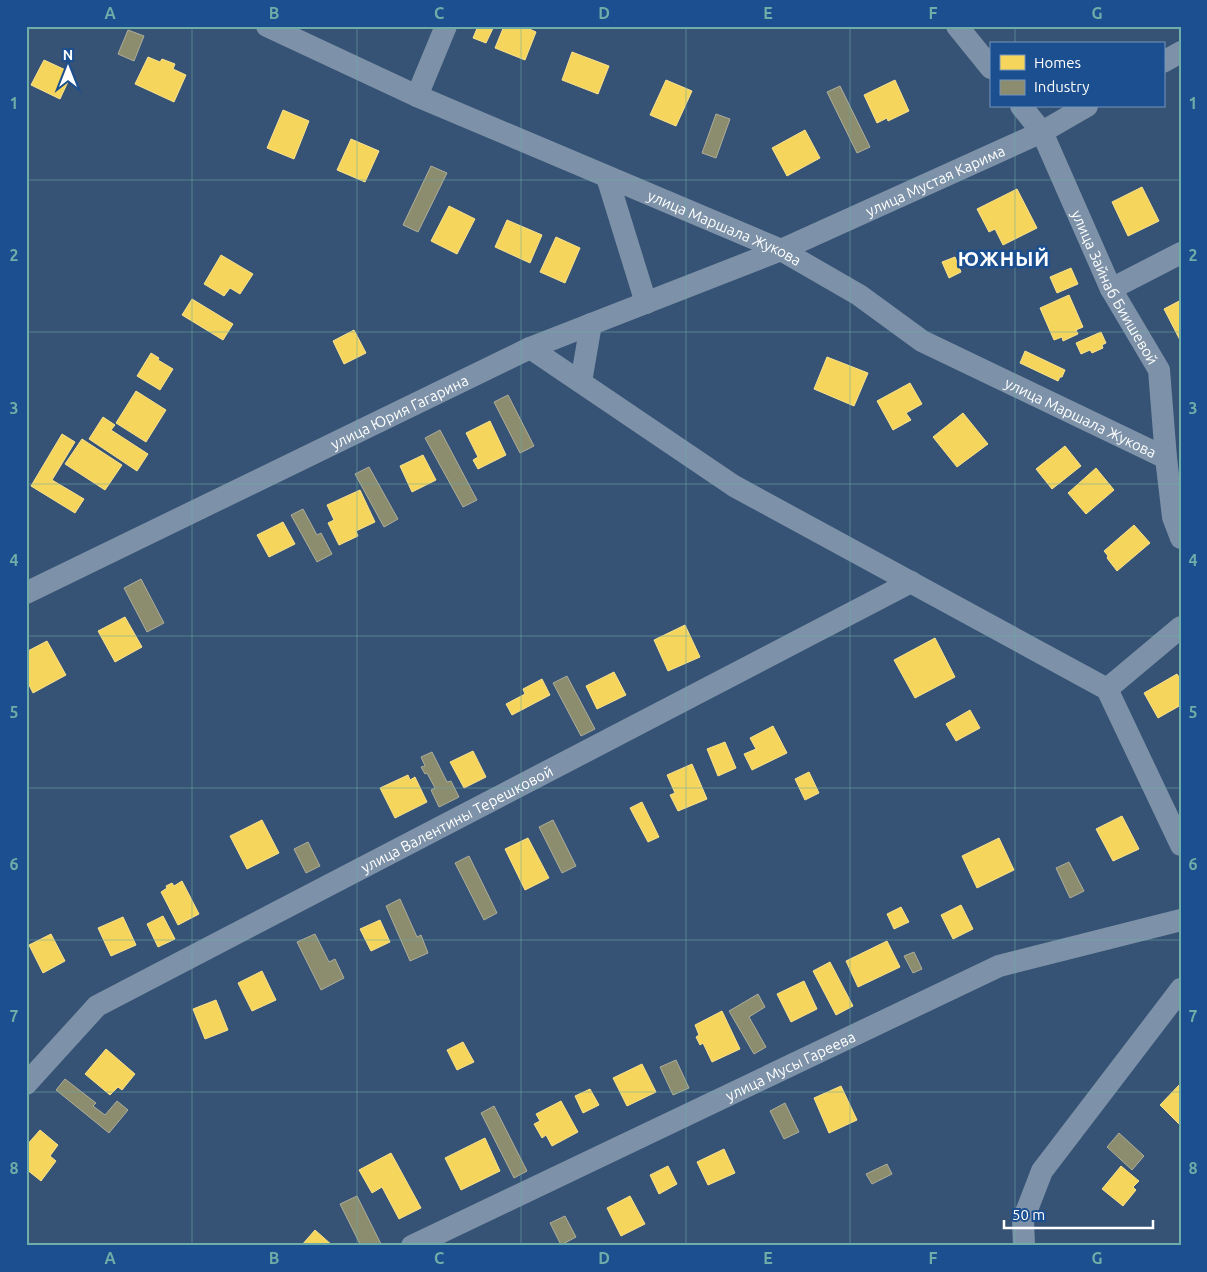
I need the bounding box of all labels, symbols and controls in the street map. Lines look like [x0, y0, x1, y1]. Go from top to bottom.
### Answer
text: A [104, 4, 116, 22]
text: B [269, 4, 279, 22]
text: C [434, 4, 444, 22]
text: D [598, 4, 610, 22]
text: E [763, 4, 773, 22]
text: F [929, 4, 938, 22]
text: G [1091, 4, 1103, 22]
north arrow [42, 42, 92, 92]
legend [990, 42, 1164, 108]
text: N [63, 47, 73, 63]
text: Homes [1034, 54, 1081, 71]
text: Industry [1034, 78, 1089, 95]
text: 1 [9, 94, 19, 112]
text: 1 [1188, 94, 1198, 112]
street label: улица Мустая Карима [863, 141, 1007, 219]
street label: улица Маршала Жукова [645, 186, 804, 268]
street label: улица Зайнаб Биишевой [1069, 207, 1162, 367]
text: 2 [9, 246, 19, 264]
text: 2 [1188, 246, 1198, 264]
district label: ЮЖНЫЙ [958, 247, 1050, 270]
street label: улица Юрия Гагарина [328, 371, 471, 452]
street label: улица Маршала Жукова [1002, 374, 1159, 461]
text: 3 [9, 399, 19, 417]
text: 3 [1188, 399, 1198, 417]
text: 4 [9, 551, 19, 569]
text: 4 [1188, 551, 1198, 569]
text: 5 [9, 703, 19, 721]
text: 5 [1188, 703, 1198, 721]
street label: улица Валентины Терешковой [358, 762, 555, 876]
text: 6 [9, 855, 19, 873]
text: 6 [1188, 855, 1198, 873]
text: 7 [9, 1007, 19, 1025]
text: 7 [1188, 1007, 1198, 1025]
street label: улица Мусы Гареева [723, 1027, 858, 1104]
text: 8 [9, 1159, 19, 1177]
text: 8 [1188, 1159, 1198, 1177]
scale bar [1004, 1197, 1153, 1229]
text: 50 m [1012, 1206, 1045, 1223]
text: A [104, 1249, 116, 1267]
text: B [269, 1249, 279, 1267]
text: C [434, 1249, 444, 1267]
text: D [598, 1249, 610, 1267]
text: E [763, 1249, 773, 1267]
text: F [929, 1249, 938, 1267]
text: G [1091, 1249, 1103, 1267]

